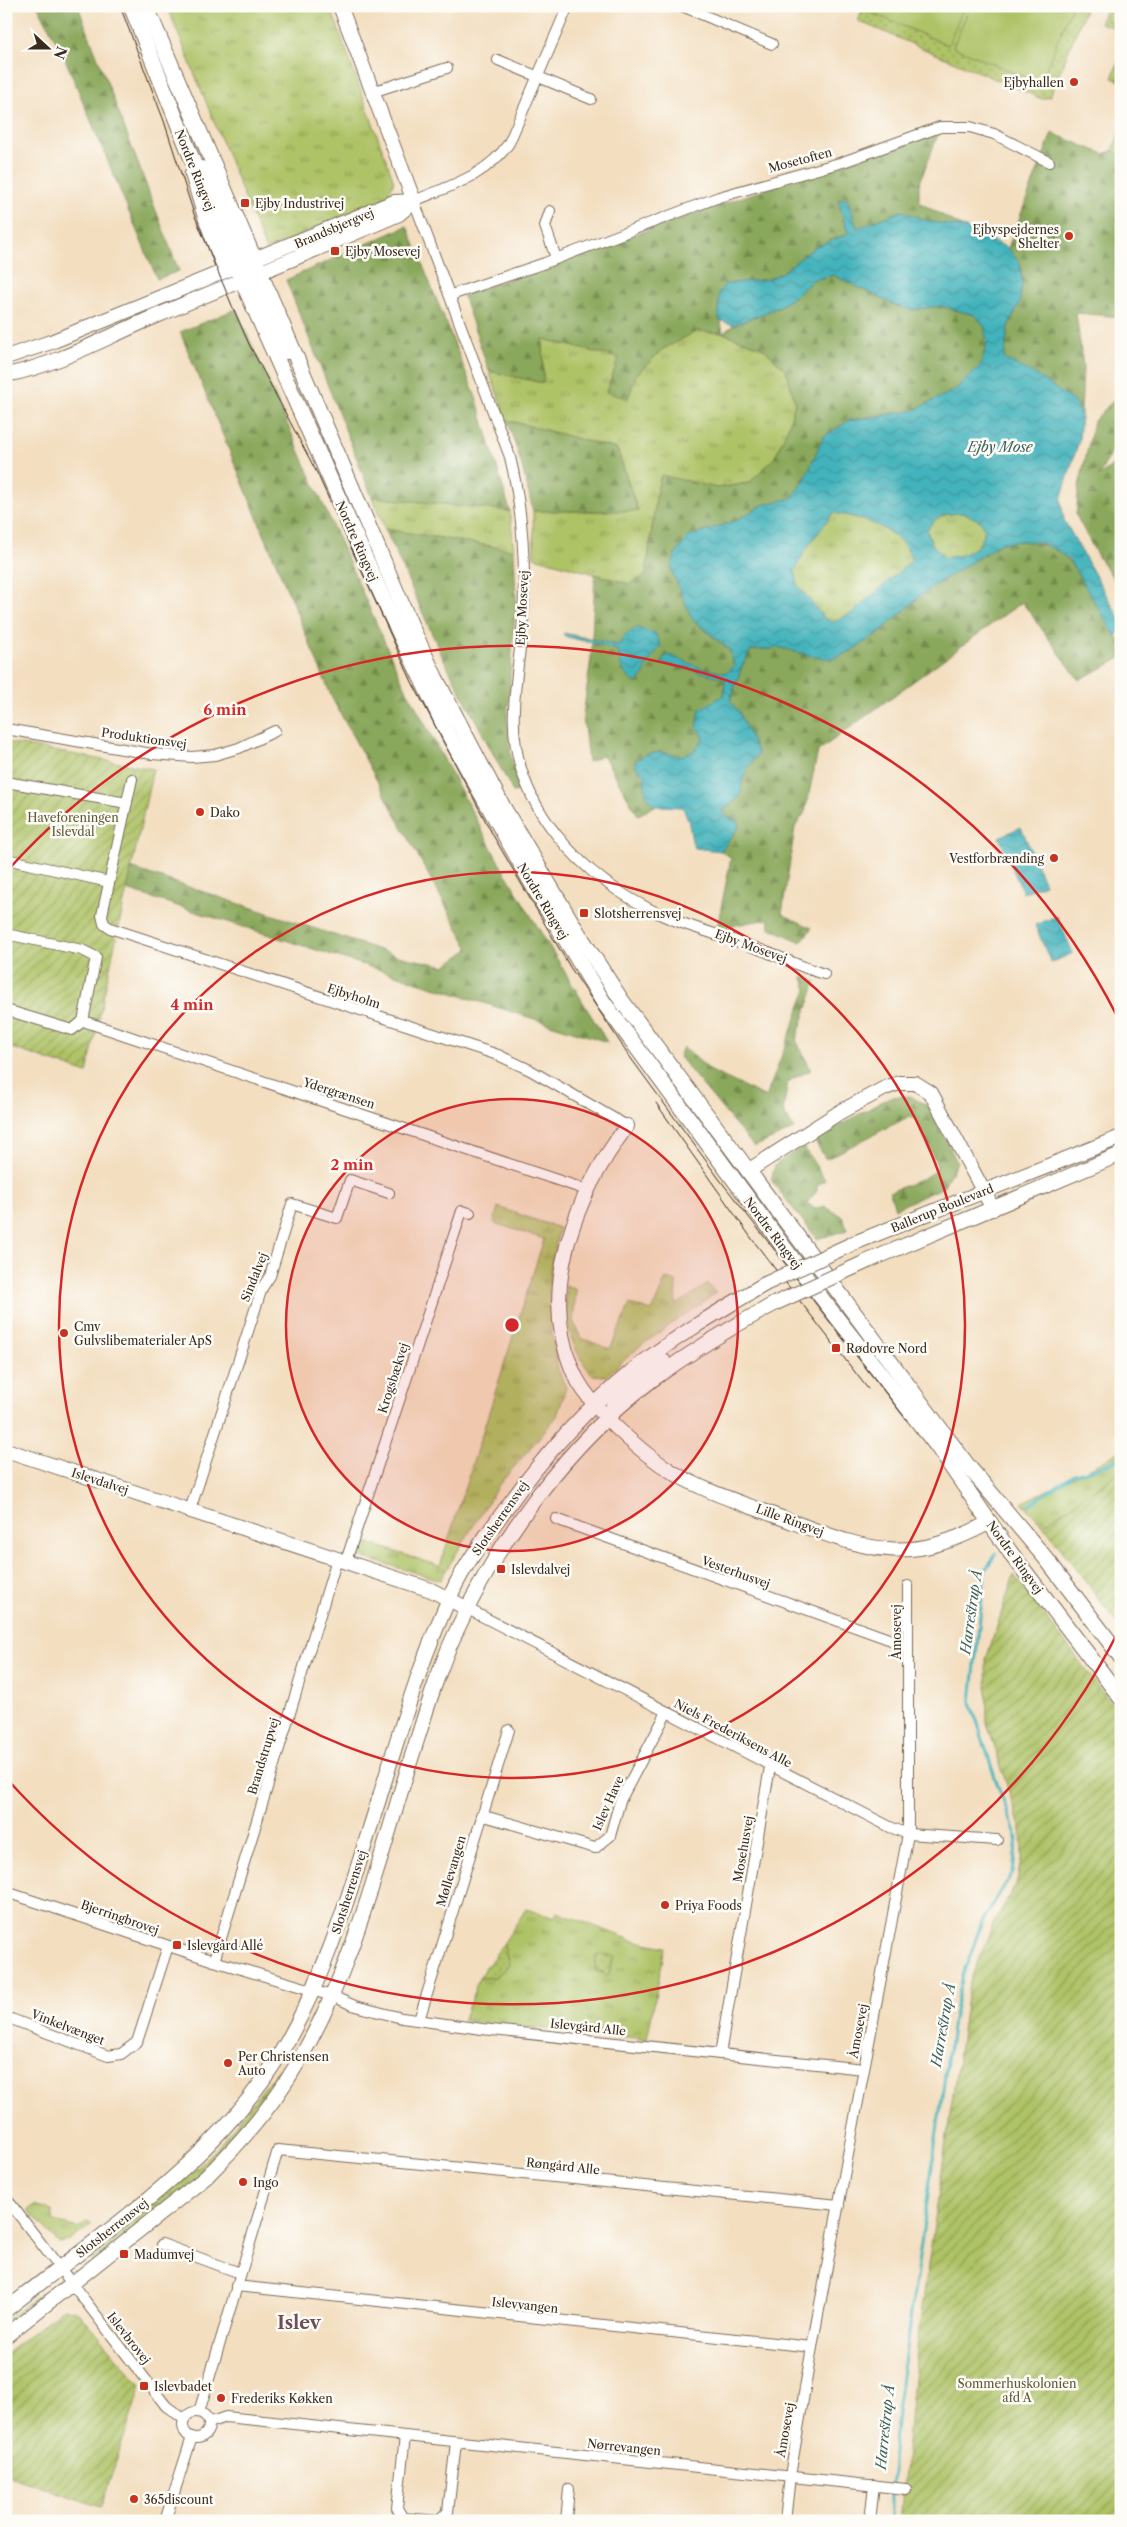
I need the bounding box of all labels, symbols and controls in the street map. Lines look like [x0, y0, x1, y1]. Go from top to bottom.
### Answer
north arrow [22, 22, 72, 72]
text: N [50, 44, 71, 62]
place label: Ejbyhallen [1004, 75, 1064, 90]
marker: Ejbyhallen [1068, 76, 1080, 88]
street label: Nordre Ringvej [172, 127, 218, 213]
street label: Mosetoften [767, 144, 834, 176]
place label: Ejby Industrivej [255, 196, 344, 211]
marker: Ejby Industrivej [239, 197, 251, 209]
street label: Brandsbjergvej [292, 205, 376, 251]
place label: Ejbyspejdernes Shelter [973, 222, 1059, 251]
marker: Ejbyspejdernes Shelter [1063, 230, 1075, 242]
place label: Ejby Mosevej [345, 244, 420, 259]
marker: Ejby Mosevej [329, 245, 341, 257]
water label: Ejby Mose [966, 438, 1034, 456]
street label: Nordre Ringvej [333, 498, 381, 584]
street label: Ejby Mosevej [513, 570, 531, 646]
text: 6 min [203, 700, 247, 719]
street label: Produktionsvej [100, 725, 188, 751]
place label: Dako [210, 805, 240, 820]
marker: Dako [194, 806, 206, 818]
park label: Haveforeningen Islevdal [27, 810, 119, 839]
place label: Vestforbrænding [948, 851, 1045, 866]
marker: Vestforbrænding [1048, 852, 1060, 864]
street label: Nordre Ringvej [514, 860, 572, 942]
place label: Slotsherrensvej [594, 906, 681, 921]
marker: Slotsherrensvej [578, 907, 590, 919]
street label: Ejby Mosevej [713, 926, 789, 966]
street label: Ejbyholm [326, 980, 382, 1012]
text: 4 min [170, 995, 214, 1014]
street label: Ydergrænsen [300, 1074, 377, 1112]
text: 2 min [330, 1155, 374, 1174]
street label: Ballerup Boulevard [888, 1180, 996, 1235]
street label: Nordre Ringvej [741, 1194, 805, 1272]
street label: Sindalvej [237, 1250, 271, 1304]
centre of rings [503, 1316, 521, 1334]
place label: Cmv Gulvslibematerialer ApS [74, 1319, 212, 1348]
marker: Cmv Gulvslibematerialer ApS [58, 1327, 70, 1339]
street label: Krogsbækvej [375, 1341, 411, 1415]
place label: Rødovre Nord [846, 1341, 928, 1356]
marker: Rødovre Nord [830, 1342, 842, 1354]
street label: Islevdalvej [69, 1465, 131, 1497]
street label: Slotsherrensvej [469, 1478, 531, 1558]
street label: Lille Ringvej [754, 1501, 826, 1539]
street label: Nordre Ringvej [983, 1518, 1047, 1596]
street label: Vesterhusvej [699, 1552, 772, 1591]
place label: Islevdalvej [511, 1562, 570, 1577]
marker: Islevdalvej [495, 1563, 507, 1575]
water label: Harrestrup Å [955, 1568, 986, 1656]
street label: Åmosevej [888, 1604, 904, 1661]
street label: Niels Frederiksens Alle [671, 1696, 795, 1771]
street label: Brandstrupvej [244, 1716, 282, 1796]
street label: Islev Have [589, 1773, 627, 1833]
street label: Mosehusvej [730, 1814, 756, 1884]
street label: Møllevangen [433, 1833, 469, 1908]
street label: Slotsherrensvej [328, 1848, 370, 1936]
street label: Bjerringbrovej [79, 1897, 161, 1937]
place label: Priya Foods [675, 1898, 742, 1913]
marker: Priya Foods [659, 1899, 671, 1911]
place label: Islevgård Allé [187, 1938, 263, 1953]
marker: Islevgård Allé [171, 1939, 183, 1951]
water label: Harrestrup Å [926, 1981, 959, 2070]
street label: Åmosevej [844, 2002, 871, 2061]
street label: Vinkelvænget [28, 2006, 108, 2048]
street label: Islevgård Alle [549, 2016, 627, 2038]
place label: Per Christensen Auto [237, 2049, 329, 2078]
marker: Per Christensen Auto [222, 2057, 234, 2069]
street label: Røngård Alle [525, 2155, 601, 2177]
place label: Ingo [253, 2175, 279, 2190]
marker: Ingo [237, 2176, 249, 2188]
street label: Slotsherrensvej [73, 2195, 151, 2261]
place label: Madumvej [134, 2247, 194, 2262]
marker: Madumvej [118, 2248, 130, 2260]
street label: Islevvangen [491, 2294, 559, 2316]
street label: Islevbrovej [104, 2309, 154, 2367]
district label: Islev [277, 2312, 322, 2334]
park label: Sommerhuskolonien afd A [958, 2376, 1077, 2405]
place label: Islevbadet [154, 2379, 213, 2394]
marker: Islevbadet [138, 2380, 150, 2392]
water label: Harrestrup Å [870, 2384, 898, 2471]
place label: Frederiks Køkken [231, 2391, 333, 2406]
marker: Frederiks Køkken [215, 2392, 227, 2404]
street label: Åmosevej [772, 2401, 797, 2460]
street label: Nørrevangen [586, 2436, 662, 2458]
place label: 365discount [144, 2492, 214, 2507]
marker: 365discount [128, 2493, 140, 2505]

